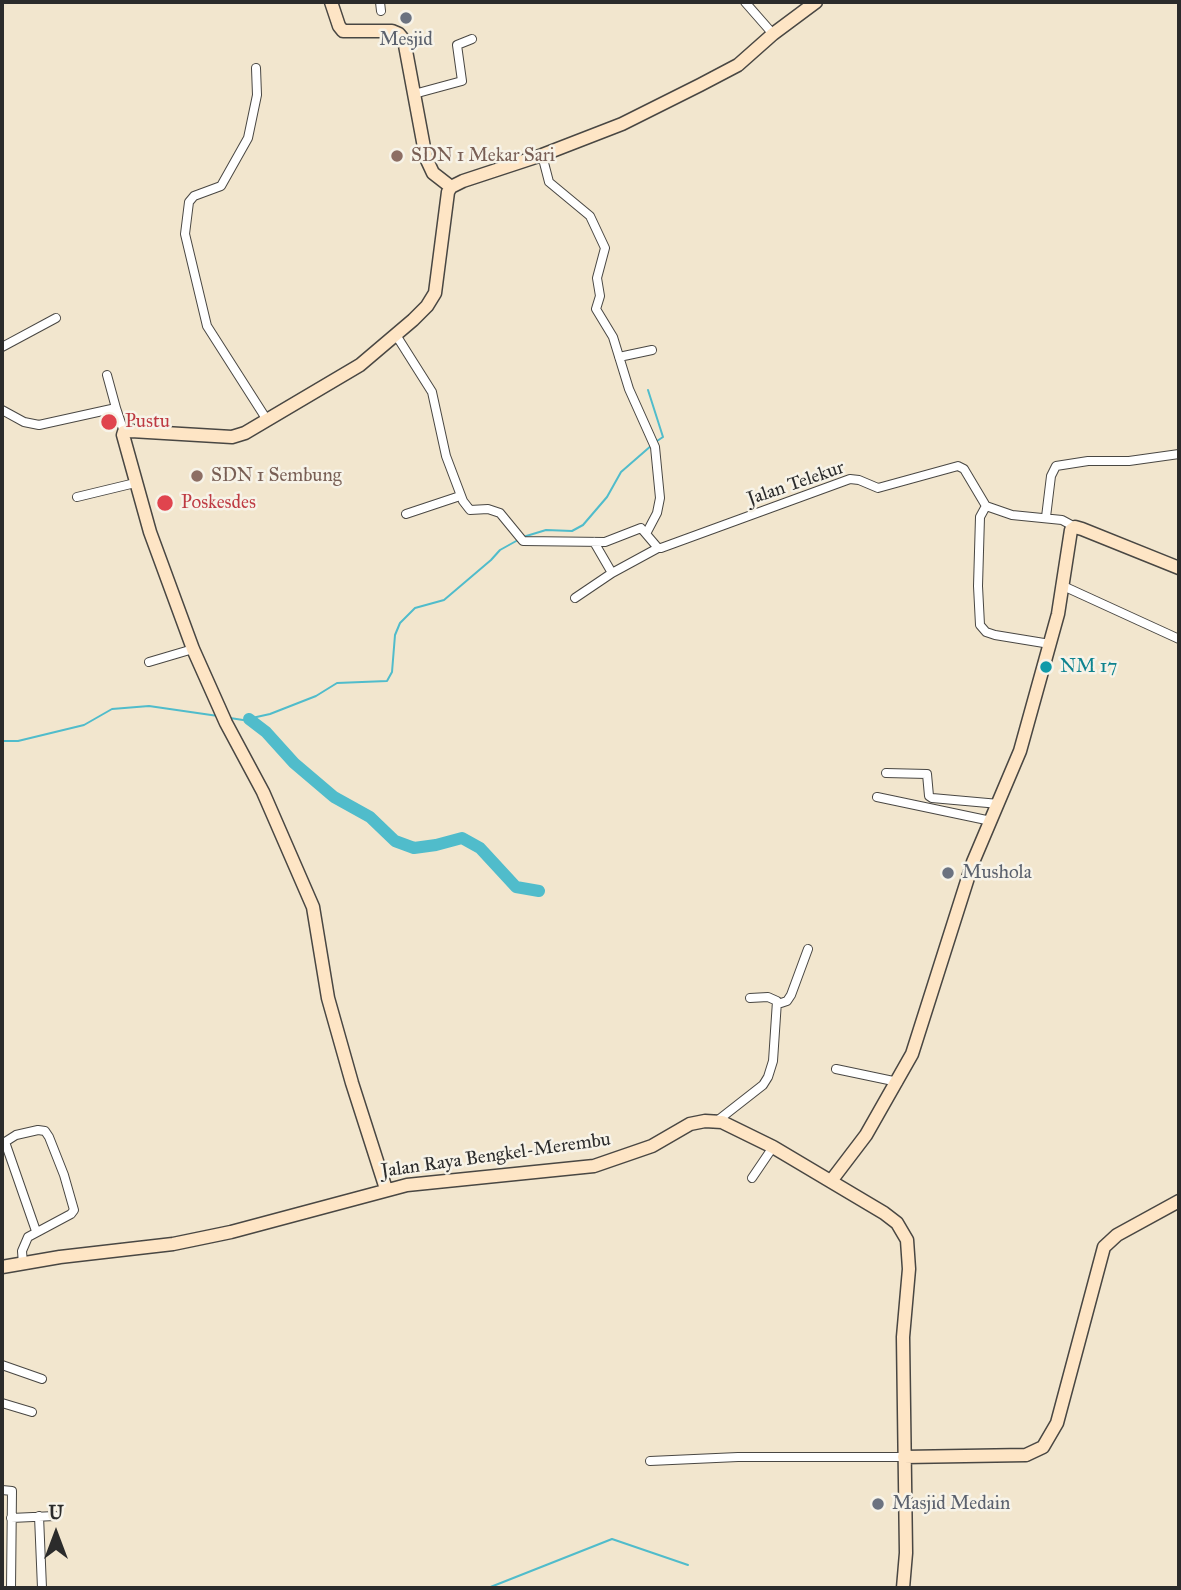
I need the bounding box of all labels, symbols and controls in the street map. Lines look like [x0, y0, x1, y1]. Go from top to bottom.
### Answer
marker: Mesjid [398, 10, 414, 26]
place label: Mesjid [379, 29, 433, 51]
place label: SDN 1 Mekar Sari [411, 145, 555, 167]
marker: SDN 1 Mekar Sari [389, 148, 405, 164]
place label: Pustu [125, 411, 170, 433]
marker: Pustu [99, 412, 119, 432]
street label: Jalan Telekur [744, 457, 848, 511]
place label: SDN 1 Sembung [211, 465, 342, 487]
marker: SDN 1 Sembung [189, 468, 205, 484]
place label: Poskesdes [181, 492, 256, 514]
marker: Poskesdes [155, 493, 175, 513]
place label: NM 17 [1060, 656, 1117, 678]
marker: NM 17 [1038, 659, 1054, 675]
place label: Mushola [962, 862, 1032, 884]
marker: Mushola [940, 865, 956, 881]
street label: Jalan Raya Bengkel-Merembu [380, 1129, 612, 1183]
place label: Masjid Medain [892, 1493, 1010, 1515]
marker: Masjid Medain [870, 1496, 886, 1512]
north arrow [21, 1499, 91, 1569]
text: U [48, 1501, 64, 1524]

